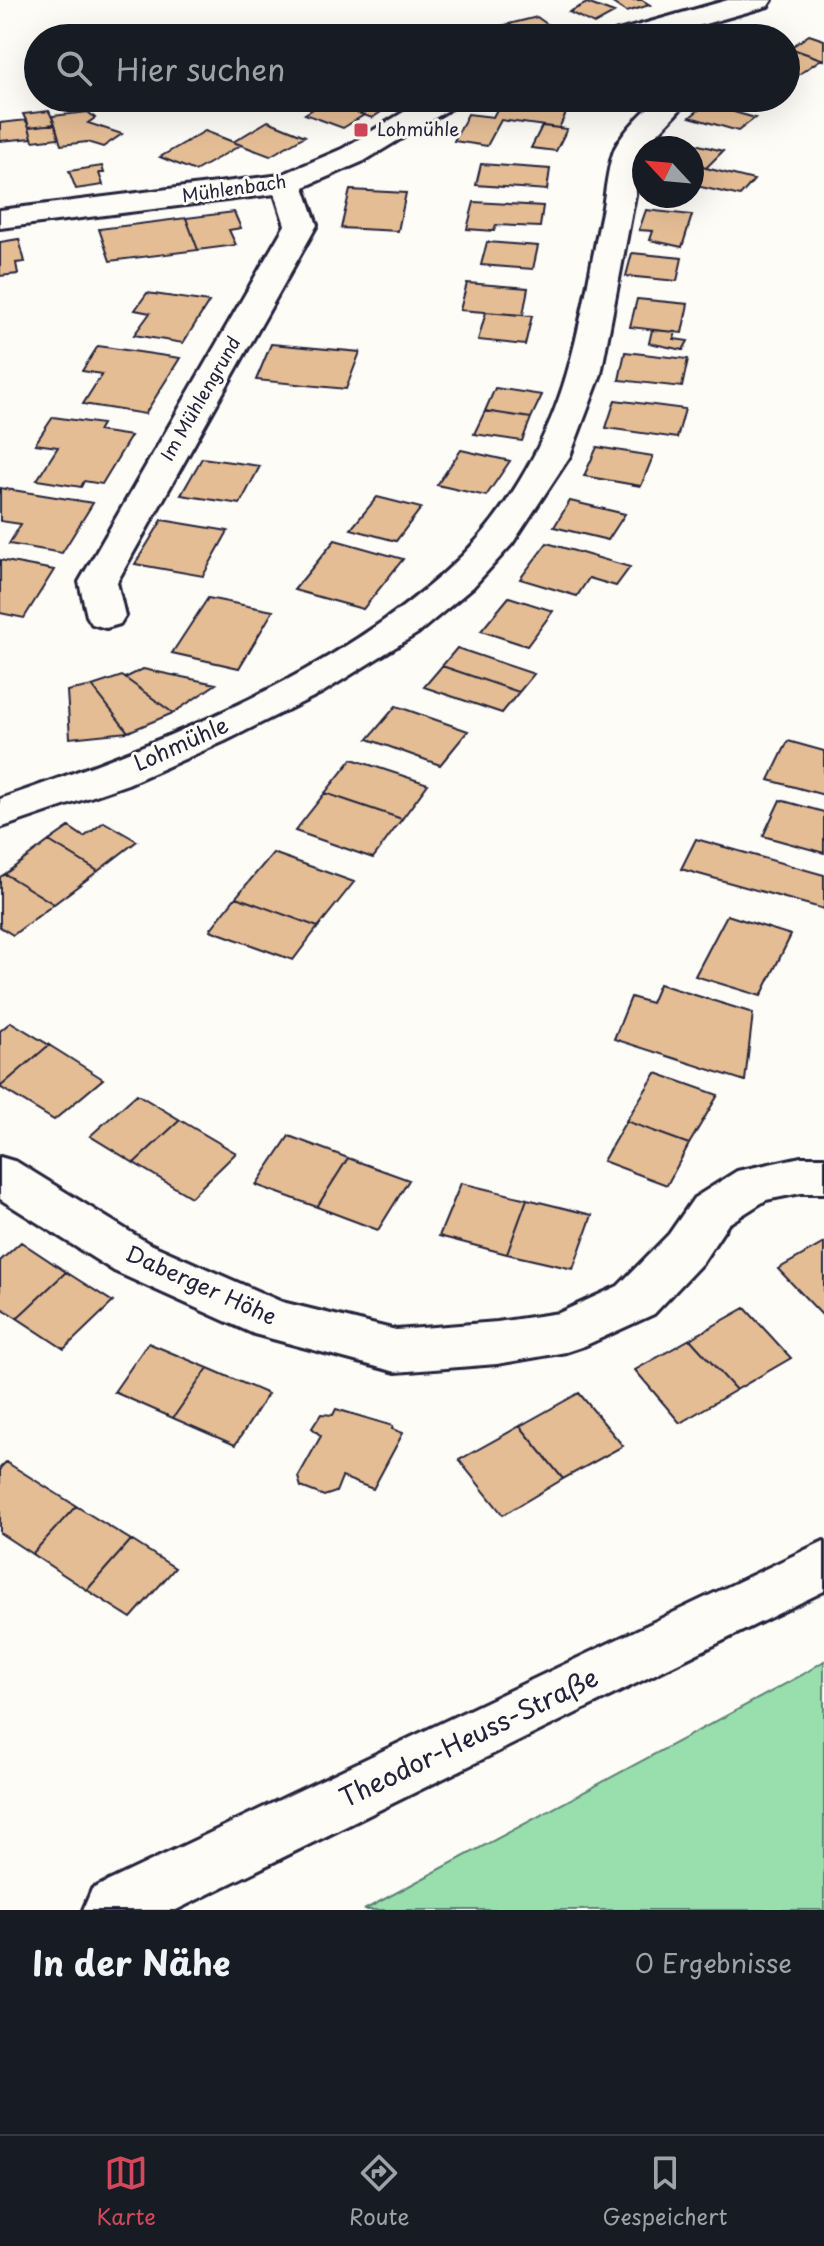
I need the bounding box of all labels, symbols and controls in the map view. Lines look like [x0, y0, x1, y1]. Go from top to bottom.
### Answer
search box [24, 24, 800, 112]
icon: search [52, 46, 96, 90]
text: Hier suchen [116, 46, 285, 91]
place label: Lohmühle [377, 115, 459, 142]
marker: Lohmühle [352, 121, 370, 139]
north arrow [632, 136, 704, 208]
street label: Mühlenbach [180, 167, 288, 208]
street label: Im Mühlengrund [153, 331, 246, 466]
street label: Lohmühle [128, 707, 233, 778]
street label: Daberger Höhe [121, 1236, 282, 1332]
street label: Theodor-Heuss-Straße [332, 1657, 604, 1816]
text: In der Nähe [32, 1936, 230, 1988]
text: 0 Ergebnisse [635, 1943, 792, 1982]
tab: Karte [97, 2151, 156, 2232]
tab: Route [349, 2151, 409, 2232]
tab: Gespeichert [602, 2151, 727, 2232]

